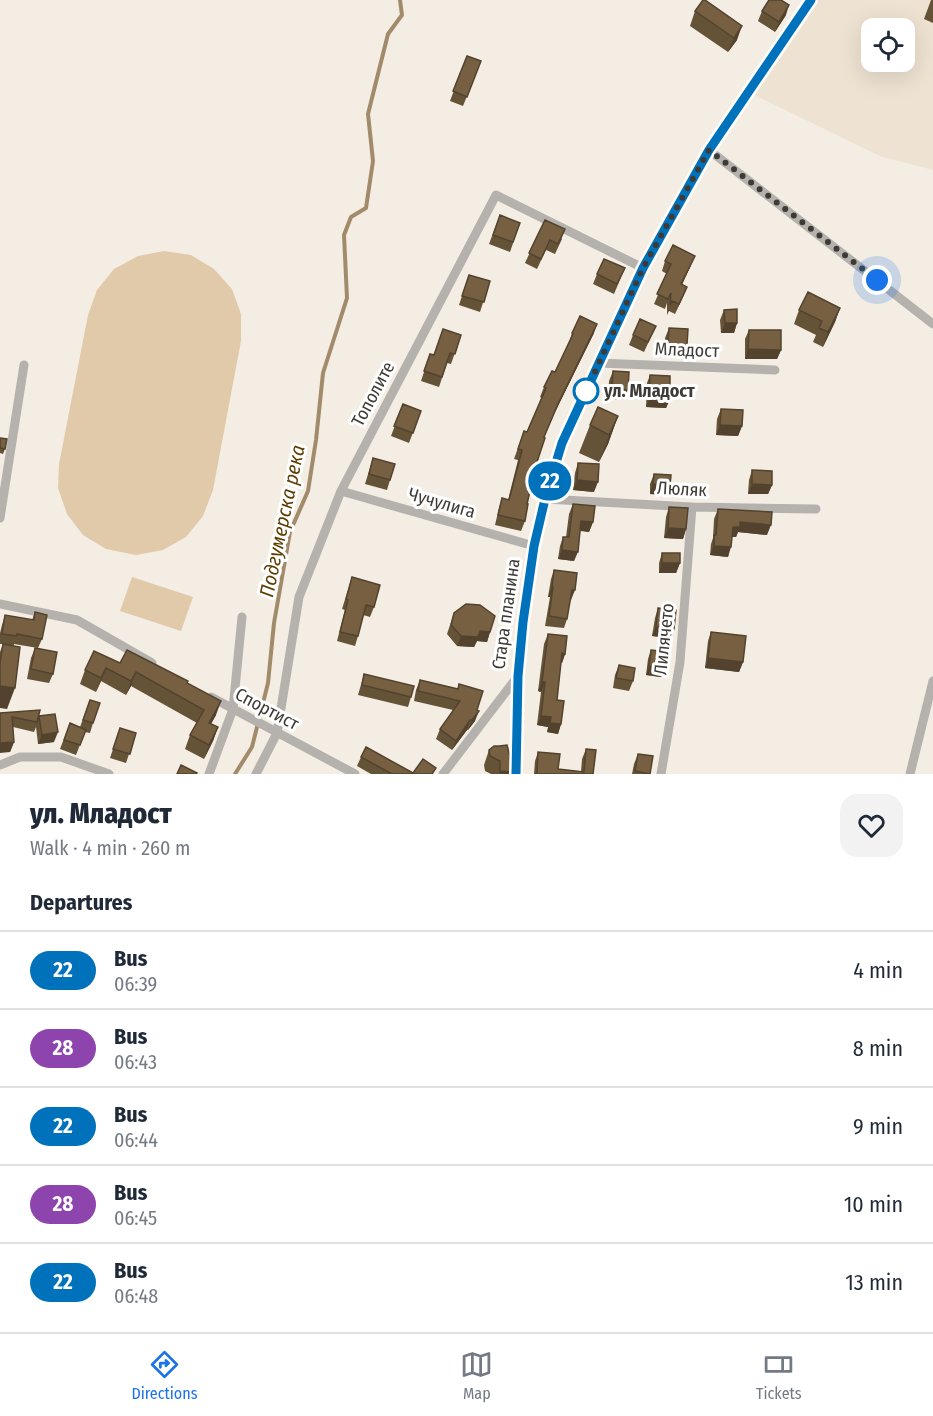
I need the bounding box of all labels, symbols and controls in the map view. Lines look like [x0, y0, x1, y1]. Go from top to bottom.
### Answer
map controls [861, 18, 915, 72]
button: locate [861, 18, 915, 72]
your location [862, 265, 892, 295]
street label: Младост [654, 338, 720, 362]
street label: Тополите [347, 358, 399, 430]
marker: ул. Младост [573, 378, 599, 404]
place label: ул. Младост [603, 380, 695, 402]
water label: Подгумерска река [254, 443, 310, 599]
line badge: 22 [523, 462, 577, 500]
text: 22 [540, 468, 560, 494]
street label: Люляк [657, 477, 708, 501]
street label: Чучулига [406, 483, 478, 523]
street label: Стара планина [487, 557, 525, 671]
street label: Лилячето [649, 602, 679, 676]
street label: Спортист [231, 683, 303, 735]
button: heart [840, 794, 903, 857]
text: ул. Младост [30, 797, 172, 830]
text: Walk · 4 min · 260 m [30, 836, 190, 860]
text: Departures [30, 889, 132, 916]
text: Bus [114, 945, 147, 972]
text: 22 [53, 957, 73, 983]
text: 4 min [853, 957, 903, 984]
text: 06:39 [114, 972, 157, 996]
text: Bus [114, 1023, 147, 1050]
text: 28 [53, 1035, 73, 1061]
text: 8 min [853, 1035, 903, 1062]
text: 06:43 [114, 1050, 157, 1074]
text: Bus [114, 1101, 147, 1128]
text: 22 [53, 1113, 73, 1139]
text: 9 min [853, 1113, 903, 1140]
text: 06:44 [114, 1128, 158, 1152]
text: Bus [114, 1179, 147, 1206]
text: 28 [53, 1191, 73, 1217]
text: 10 min [844, 1191, 903, 1218]
text: 06:45 [114, 1206, 157, 1230]
text: Bus [114, 1257, 147, 1284]
text: 22 [53, 1269, 73, 1295]
text: 13 min [845, 1269, 903, 1296]
text: 06:48 [114, 1284, 158, 1308]
tab: Directions [131, 1348, 198, 1403]
tab: Map [460, 1348, 493, 1403]
tab: Tickets [756, 1348, 802, 1403]

